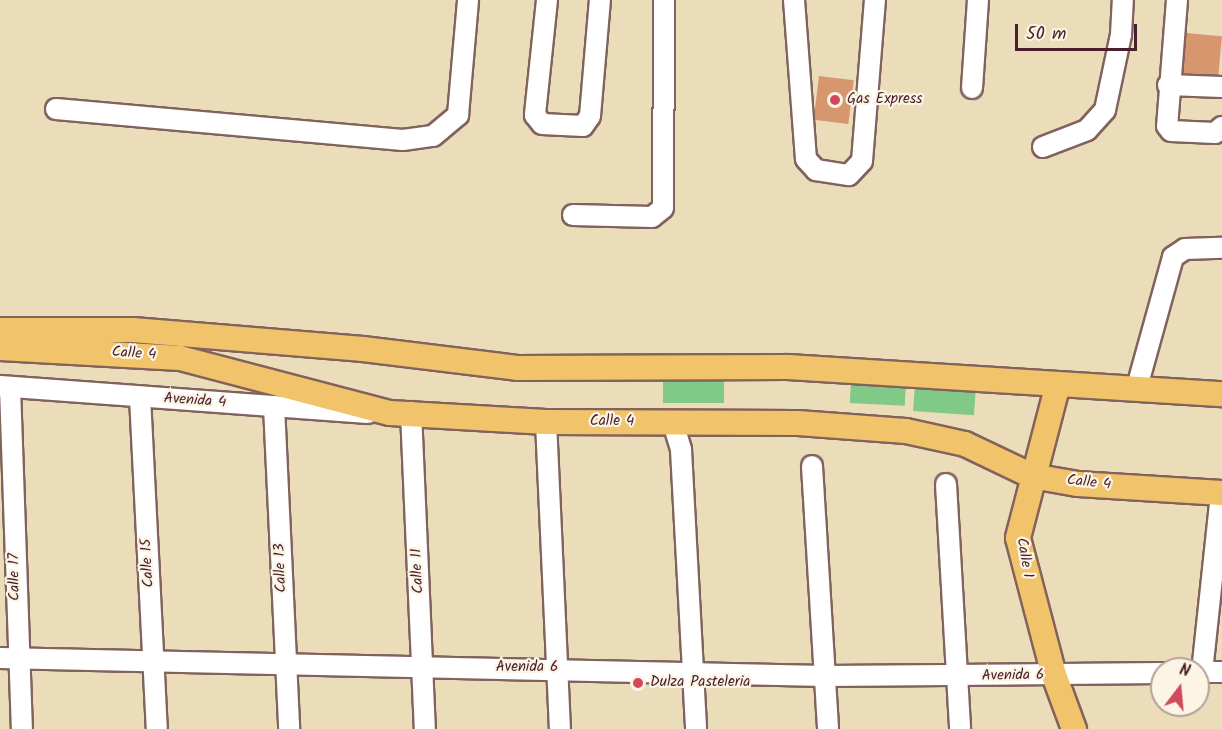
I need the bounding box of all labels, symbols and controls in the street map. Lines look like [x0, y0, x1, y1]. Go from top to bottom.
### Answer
scale bar [1018, 12, 1140, 50]
text: 50 m [1026, 20, 1066, 49]
place label: Gas Express [847, 91, 922, 109]
marker: Gas Express [828, 93, 842, 107]
street label: Calle 4 [111, 343, 157, 365]
street label: Avenida 4 [163, 390, 227, 412]
street label: Calle 4 [590, 413, 634, 431]
street label: Calle 4 [1066, 472, 1112, 494]
street label: Calle 1 [1012, 536, 1036, 580]
street label: Calle 15 [138, 538, 158, 588]
street label: Calle 13 [271, 543, 291, 593]
street label: Calle 11 [408, 548, 428, 594]
street label: Calle 17 [6, 553, 24, 601]
north arrow [1150, 657, 1210, 717]
text: N [1176, 658, 1193, 685]
street label: Avenida 6 [496, 659, 558, 677]
street label: Avenida 6 [982, 666, 1044, 686]
place label: Dulza Pasteleria [650, 674, 750, 692]
marker: Dulza Pasteleria [631, 676, 645, 690]

